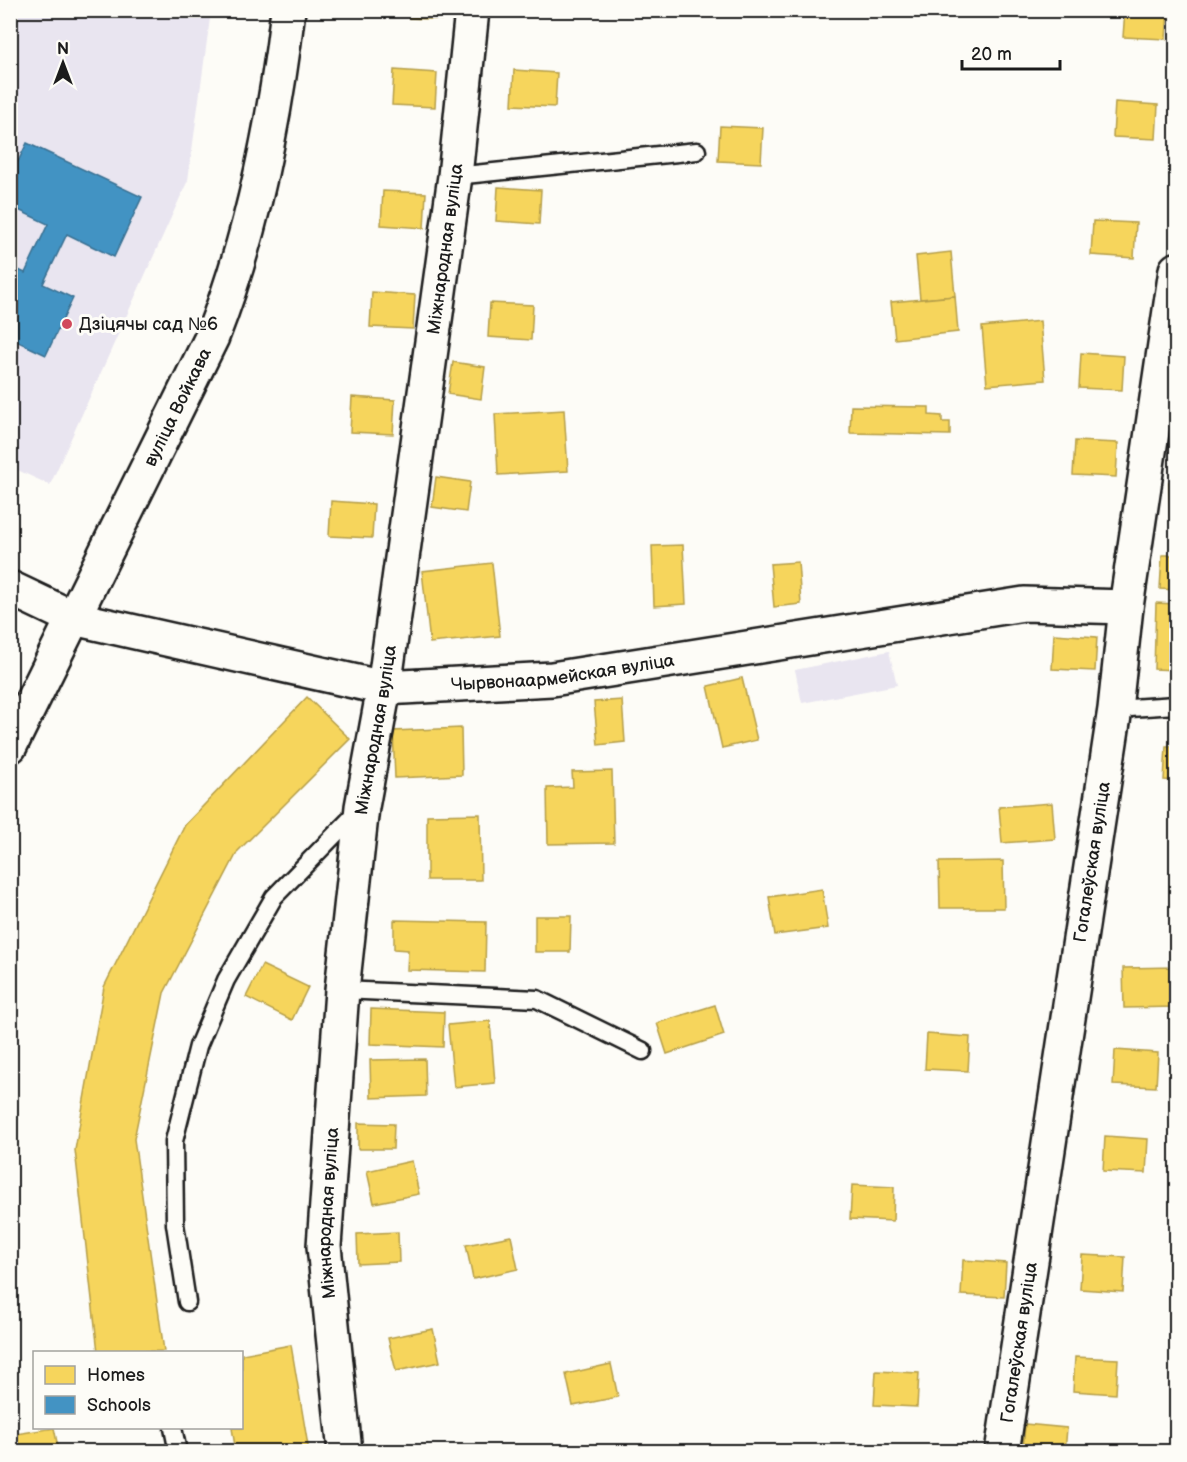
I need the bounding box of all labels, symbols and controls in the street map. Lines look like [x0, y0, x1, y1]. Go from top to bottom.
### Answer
north arrow [33, 33, 93, 93]
scale bar [962, 33, 1060, 71]
text: N [57, 40, 69, 59]
text: 20 m [971, 44, 1012, 65]
street label: Міжнародная вуліца [423, 162, 467, 336]
place label: Дзіцячы сад №6 [79, 314, 218, 335]
marker: Дзіцячы сад №6 [60, 317, 74, 331]
street label: вуліца Войкава [140, 344, 216, 470]
street label: Міжнародная вуліца [351, 643, 401, 816]
street label: Чырвонаармейская вуліца [450, 650, 676, 695]
street label: Гогалеўская вуліца [1070, 780, 1115, 944]
street label: Міжнародная вуліца [314, 1126, 343, 1300]
street label: Гогалеўская вуліца [997, 1260, 1042, 1424]
legend [33, 1351, 243, 1429]
text: Homes [87, 1365, 145, 1386]
text: Schools [87, 1395, 151, 1416]

